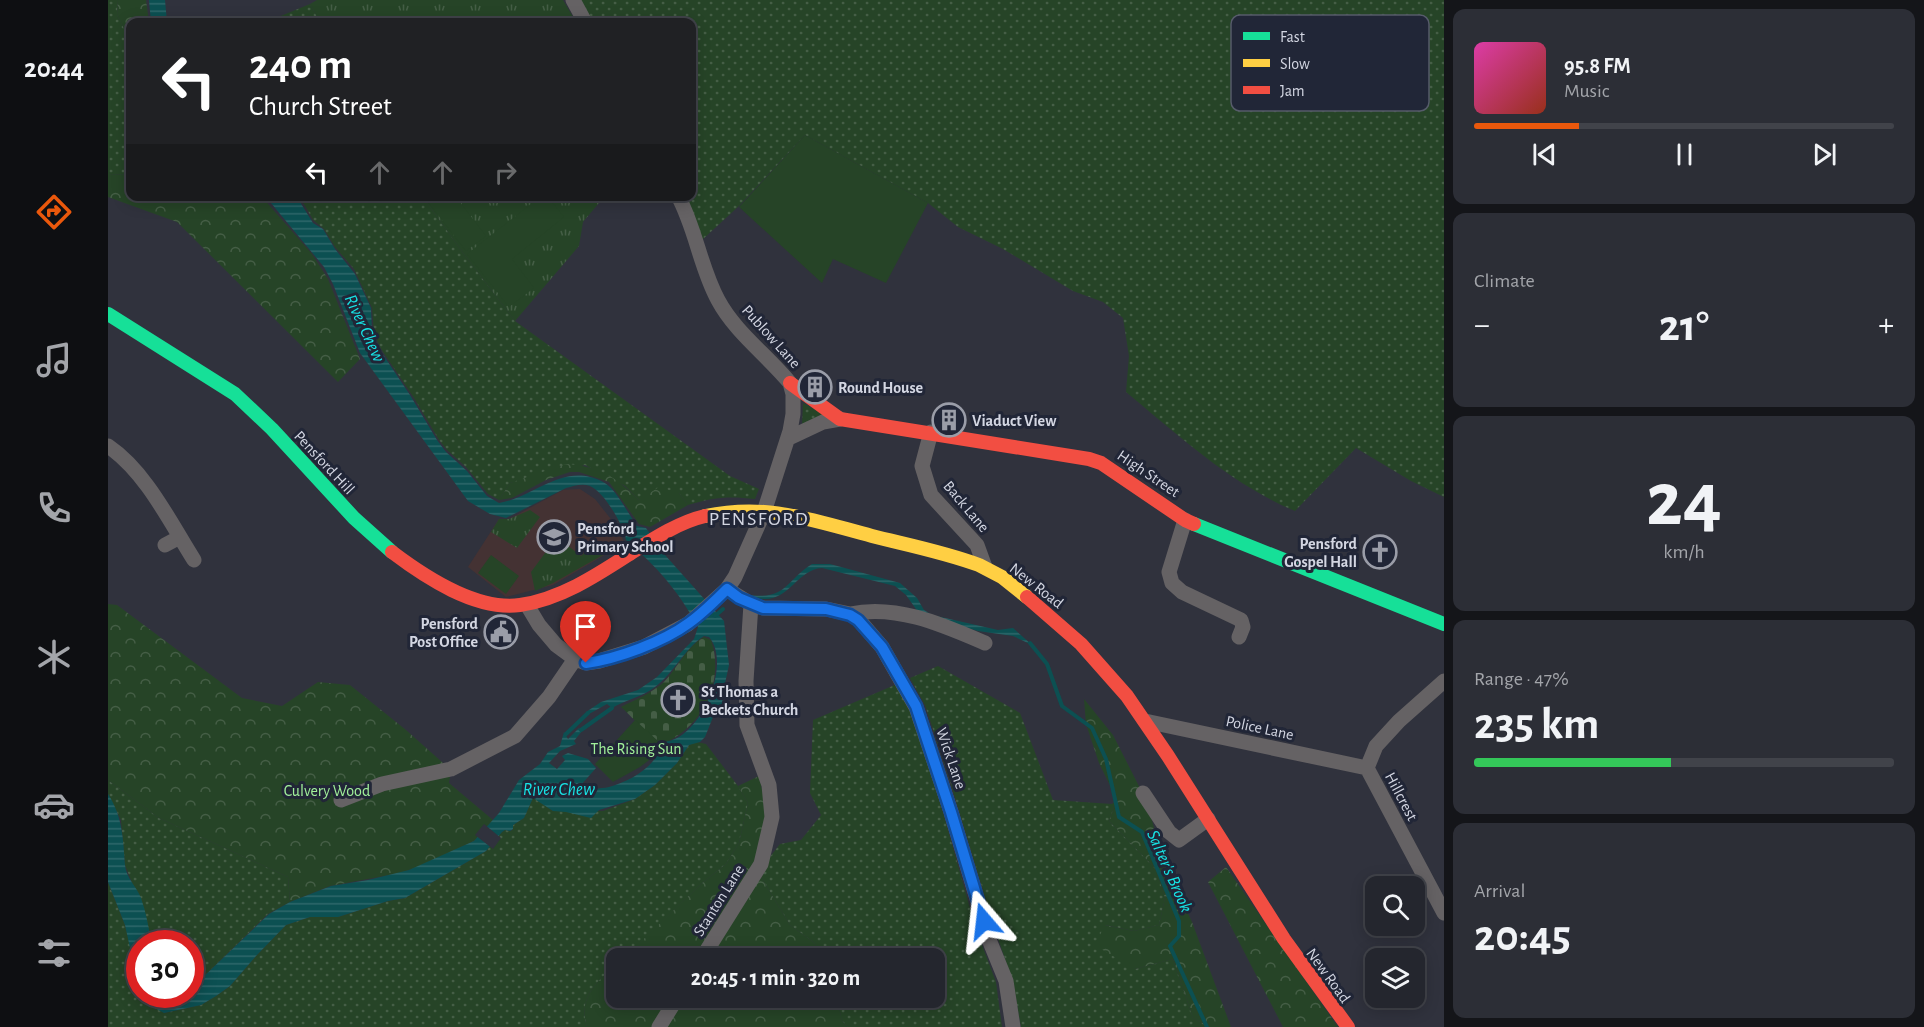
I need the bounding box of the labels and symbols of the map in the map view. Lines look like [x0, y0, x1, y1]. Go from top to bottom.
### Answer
legend [1231, 15, 1429, 111]
text: Fast [1280, 29, 1305, 45]
text: Slow [1280, 56, 1310, 72]
text: Jam [1280, 83, 1305, 99]
water label: River Chew [341, 292, 388, 366]
street label: Publow Lane [739, 302, 804, 371]
building icon: Round House [797, 369, 833, 405]
place label: Round House [838, 380, 924, 396]
building icon: Viaduct View [931, 402, 967, 438]
place label: Viaduct View [972, 413, 1057, 429]
street label: Pensford Hill [291, 428, 357, 497]
street label: High Street [1114, 447, 1182, 500]
street label: Back Lane [940, 478, 992, 535]
district label: PENSFORD [709, 509, 809, 529]
school or university icon: Pensford Primary School [536, 519, 572, 555]
place label: Pensford Primary School [577, 521, 674, 556]
church icon: Pensford Gospel Hall [1362, 534, 1398, 570]
place label: Pensford Gospel Hall [1284, 536, 1358, 570]
street label: New Road [1007, 560, 1066, 612]
pin [560, 601, 611, 663]
public building icon: Pensford Post Office [483, 614, 519, 650]
place label: Pensford Post Office [409, 616, 479, 650]
church icon: St Thomas a Beckets Church [660, 682, 696, 718]
place label: St Thomas a Beckets Church [701, 684, 798, 718]
street label: Police Lane [1224, 713, 1295, 743]
street label: Wick Lane [933, 726, 969, 791]
park label: The Rising Sun [590, 741, 682, 757]
street label: Hillcrest [1382, 770, 1420, 823]
water label: River Chew [523, 781, 596, 799]
park label: Culvery Wood [284, 783, 370, 800]
water label: Salter's Brook [1143, 828, 1195, 915]
street label: Stanton Lane [691, 862, 747, 939]
position arrow [952, 889, 1016, 953]
speed limit sign: 30 [126, 930, 204, 1008]
street label: New Road [1303, 945, 1353, 1006]

